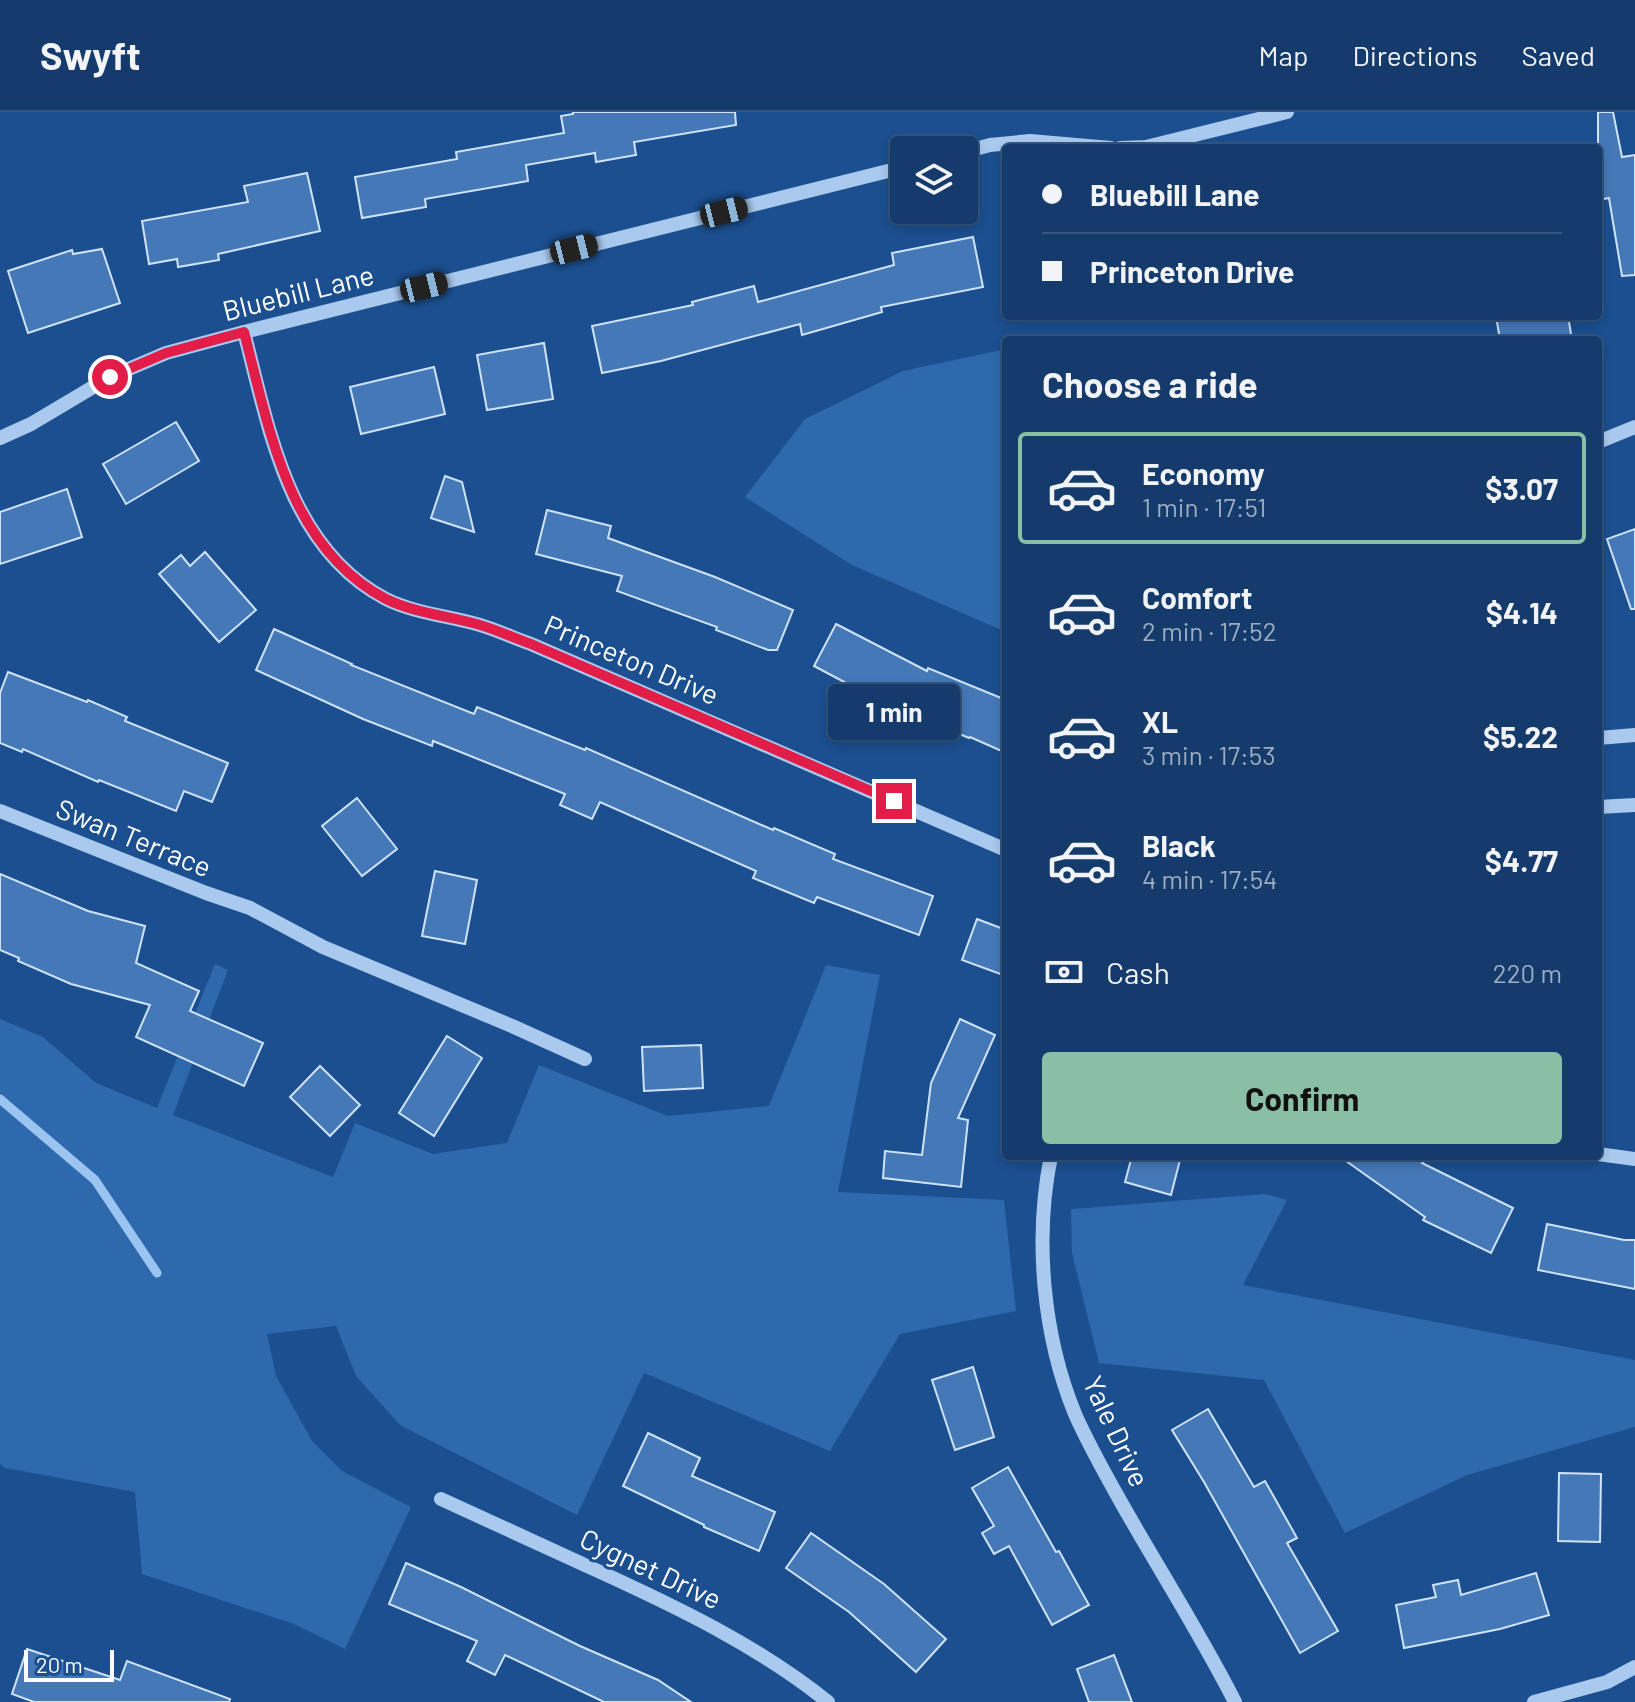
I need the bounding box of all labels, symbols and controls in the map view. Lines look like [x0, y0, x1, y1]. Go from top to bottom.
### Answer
text: Swyft [40, 32, 141, 78]
text: Map [1259, 38, 1308, 72]
text: Directions [1352, 38, 1478, 72]
text: Saved [1522, 38, 1595, 72]
map controls [890, 136, 978, 224]
button: layers [890, 136, 978, 224]
text: Bluebill Lane [1090, 176, 1260, 212]
car [698, 195, 750, 229]
car [548, 232, 600, 266]
text: Princeton Drive [1090, 253, 1294, 289]
street label: Bluebill Lane [219, 257, 377, 327]
car [398, 270, 450, 304]
route start [92, 359, 128, 395]
text: Choose a ride [1042, 362, 1258, 405]
icon: car [1046, 452, 1118, 524]
text: Economy [1142, 455, 1265, 491]
text: $3.07 [1485, 470, 1558, 506]
text: 1 min · 17:51 [1142, 491, 1266, 522]
icon: car [1046, 576, 1118, 648]
text: Comfort [1142, 579, 1252, 615]
text: $4.14 [1486, 594, 1558, 630]
street label: Princeton Drive [540, 607, 724, 711]
text: 2 min · 17:52 [1142, 615, 1277, 646]
callout: 1 min [828, 685, 960, 741]
text: 1 min [866, 696, 922, 727]
icon: car [1046, 700, 1118, 772]
text: XL [1142, 703, 1178, 739]
text: $5.22 [1483, 718, 1558, 754]
text: 3 min · 17:53 [1142, 739, 1276, 770]
route end [876, 783, 912, 819]
street label: Swan Terrace [52, 790, 216, 884]
icon: car [1046, 824, 1118, 896]
text: Black [1142, 827, 1216, 863]
text: $4.77 [1485, 842, 1558, 878]
text: 4 min · 17:54 [1142, 863, 1277, 894]
icon: cash [1042, 950, 1086, 994]
text: Cash [1106, 954, 1170, 990]
text: 220 m [1493, 957, 1562, 988]
button: Confirm [1042, 1052, 1562, 1144]
street label: Yale Drive [1077, 1370, 1157, 1492]
street label: Cygnet Drive [575, 1520, 727, 1616]
scale bar [24, 1646, 114, 1682]
text: 20 m [36, 1651, 83, 1677]

